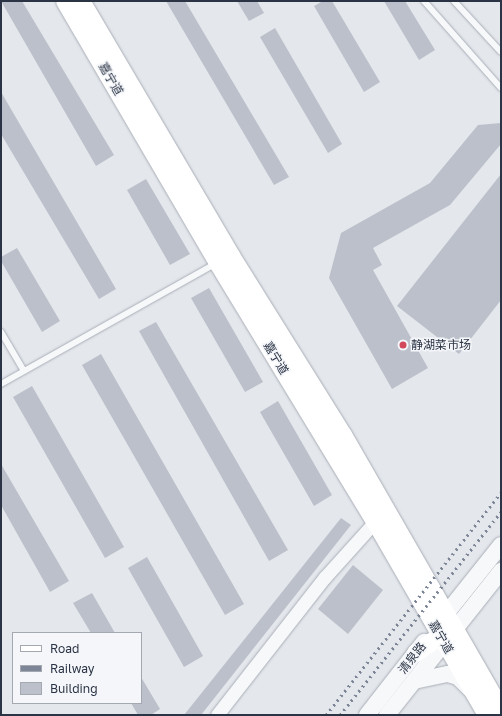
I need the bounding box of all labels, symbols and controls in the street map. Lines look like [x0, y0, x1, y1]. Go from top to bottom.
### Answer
street label: 嘉宁道 [96, 60, 126, 98]
place label: 静湖菜市场 [411, 338, 471, 352]
street label: 嘉宁道 [261, 339, 291, 377]
marker: 静湖菜市场 [398, 340, 408, 350]
street label: 嘉宁道 [426, 618, 456, 656]
legend [12, 632, 142, 704]
street label: 清泉路 [395, 639, 429, 677]
text: Road [50, 641, 79, 656]
text: Railway [50, 661, 95, 676]
text: Building [50, 681, 98, 696]

